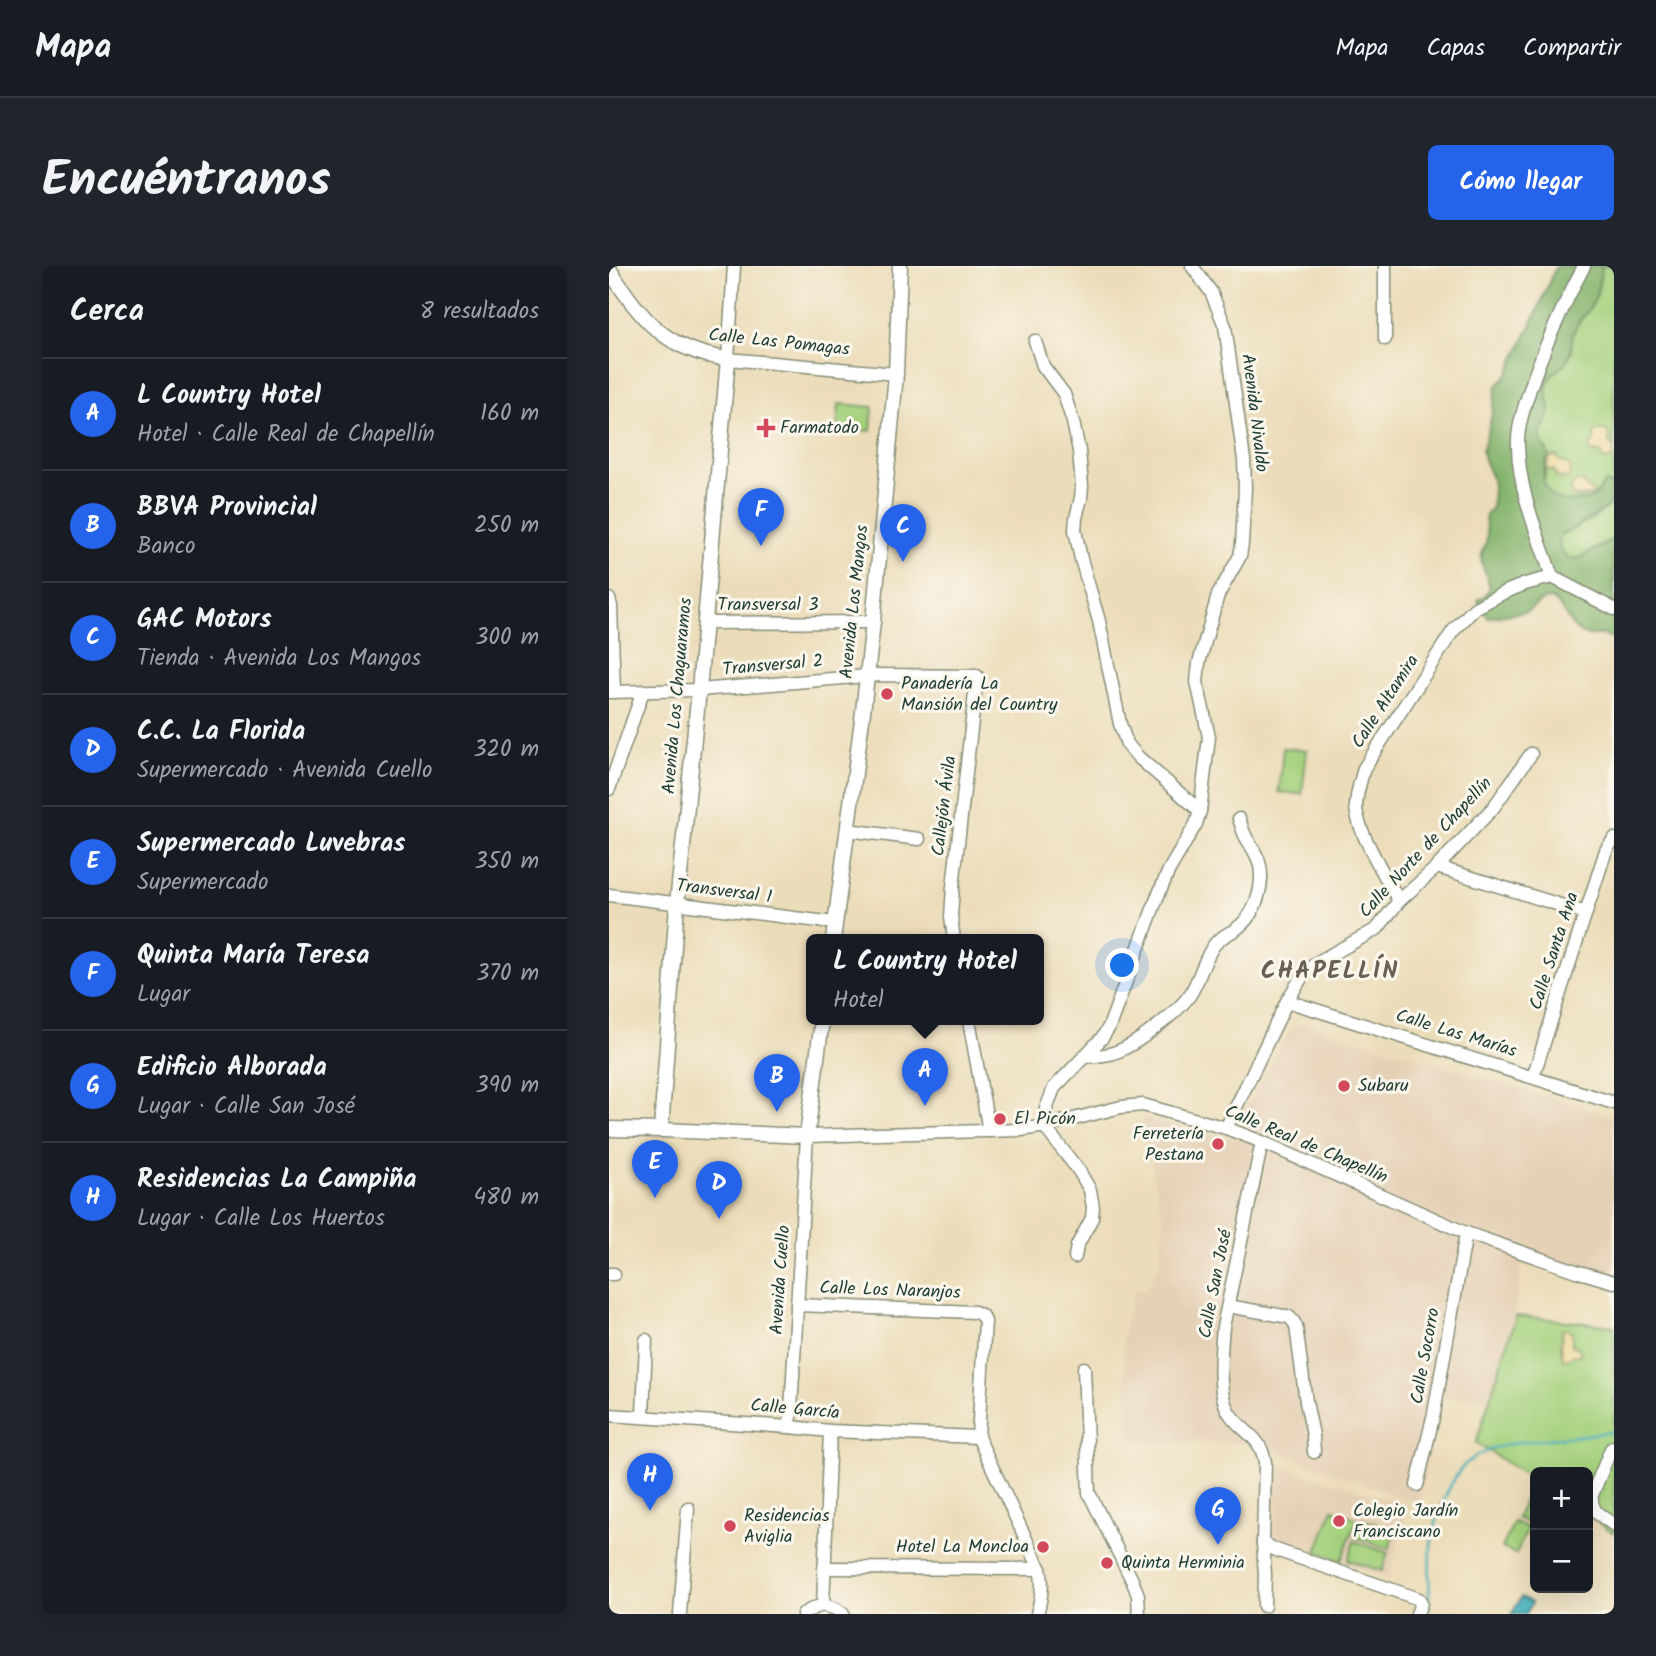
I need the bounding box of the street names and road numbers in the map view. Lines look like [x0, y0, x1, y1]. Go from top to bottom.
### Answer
street label: Calle Las Pomagas [707, 321, 851, 365]
street label: Avenida Nivaldo [1232, 352, 1276, 474]
street label: Avenida Los Mangos [832, 523, 878, 680]
street label: Transversal 3 [718, 591, 818, 620]
street label: Avenida Los Chaguaramos [655, 596, 701, 795]
street label: Transversal 2 [721, 647, 825, 685]
street label: Calle Altamira [1345, 649, 1427, 755]
street label: Callejón Ávila [924, 754, 966, 858]
street label: Calle Norte de Chapellín [1352, 771, 1500, 925]
street label: Transversal 1 [674, 872, 774, 912]
street label: Calle Santa Ana [1522, 888, 1588, 1014]
street label: Calle Las Marías [1392, 1002, 1521, 1066]
street label: Calle Real de Chapellín [1220, 1098, 1392, 1192]
street label: Avenida Cuello [763, 1224, 799, 1336]
street label: Calle San José [1191, 1226, 1241, 1341]
street label: Calle Los Naranjos [819, 1274, 961, 1308]
street label: Calle Socorro [1403, 1306, 1449, 1406]
street label: Calle García [749, 1392, 841, 1428]

